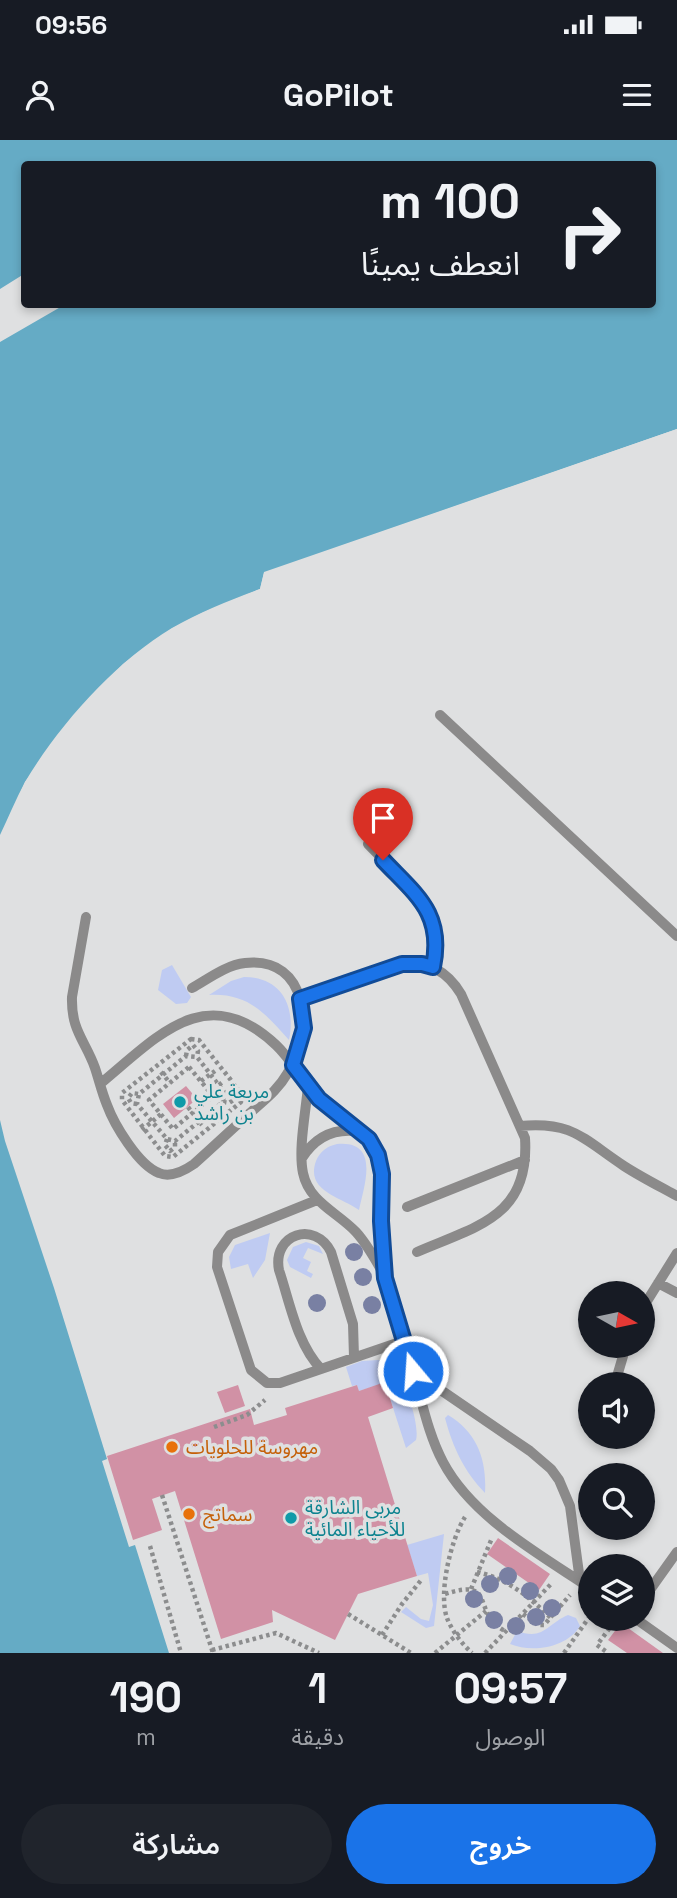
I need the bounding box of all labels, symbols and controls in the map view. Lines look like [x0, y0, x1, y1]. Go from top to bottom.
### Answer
text: 09:56 [35, 8, 107, 42]
text: GoPilot [283, 75, 394, 115]
icon: person [21, 76, 59, 114]
icon: menu [618, 76, 656, 114]
text: 100 m [380, 170, 520, 232]
icon: right [544, 189, 635, 280]
text: انعطف يمينًا [361, 244, 520, 284]
pin [353, 788, 413, 860]
icon: arrive [364, 799, 402, 837]
place label: مربعة علي بن راشد [194, 1079, 269, 1126]
marker: مربعة علي بن راشد [172, 1094, 188, 1110]
north arrow [578, 1281, 654, 1358]
map controls [578, 1281, 655, 1631]
position arrow [376, 1334, 450, 1408]
button: sound [578, 1372, 655, 1449]
place label: مهروسة للحلويات [186, 1435, 318, 1460]
marker: مهروسة للحلويات [164, 1439, 180, 1455]
button: search [578, 1463, 655, 1540]
place label: مربى الشارقة للأحياء المائية [305, 1495, 405, 1542]
place label: سماتج [203, 1502, 252, 1529]
marker: سماتج [181, 1506, 197, 1522]
marker: مربى الشارقة للأحياء المائية [283, 1510, 299, 1526]
button: layers [578, 1554, 655, 1631]
text: 1 [308, 1662, 327, 1715]
text: 09:57 [454, 1662, 567, 1715]
text: 190 [110, 1671, 182, 1724]
text: m [136, 1722, 156, 1752]
text: دقيقة [292, 1722, 344, 1752]
text: الوصول [476, 1722, 545, 1752]
button: مشاركة [21, 1804, 332, 1884]
button: خروج [346, 1804, 656, 1884]

